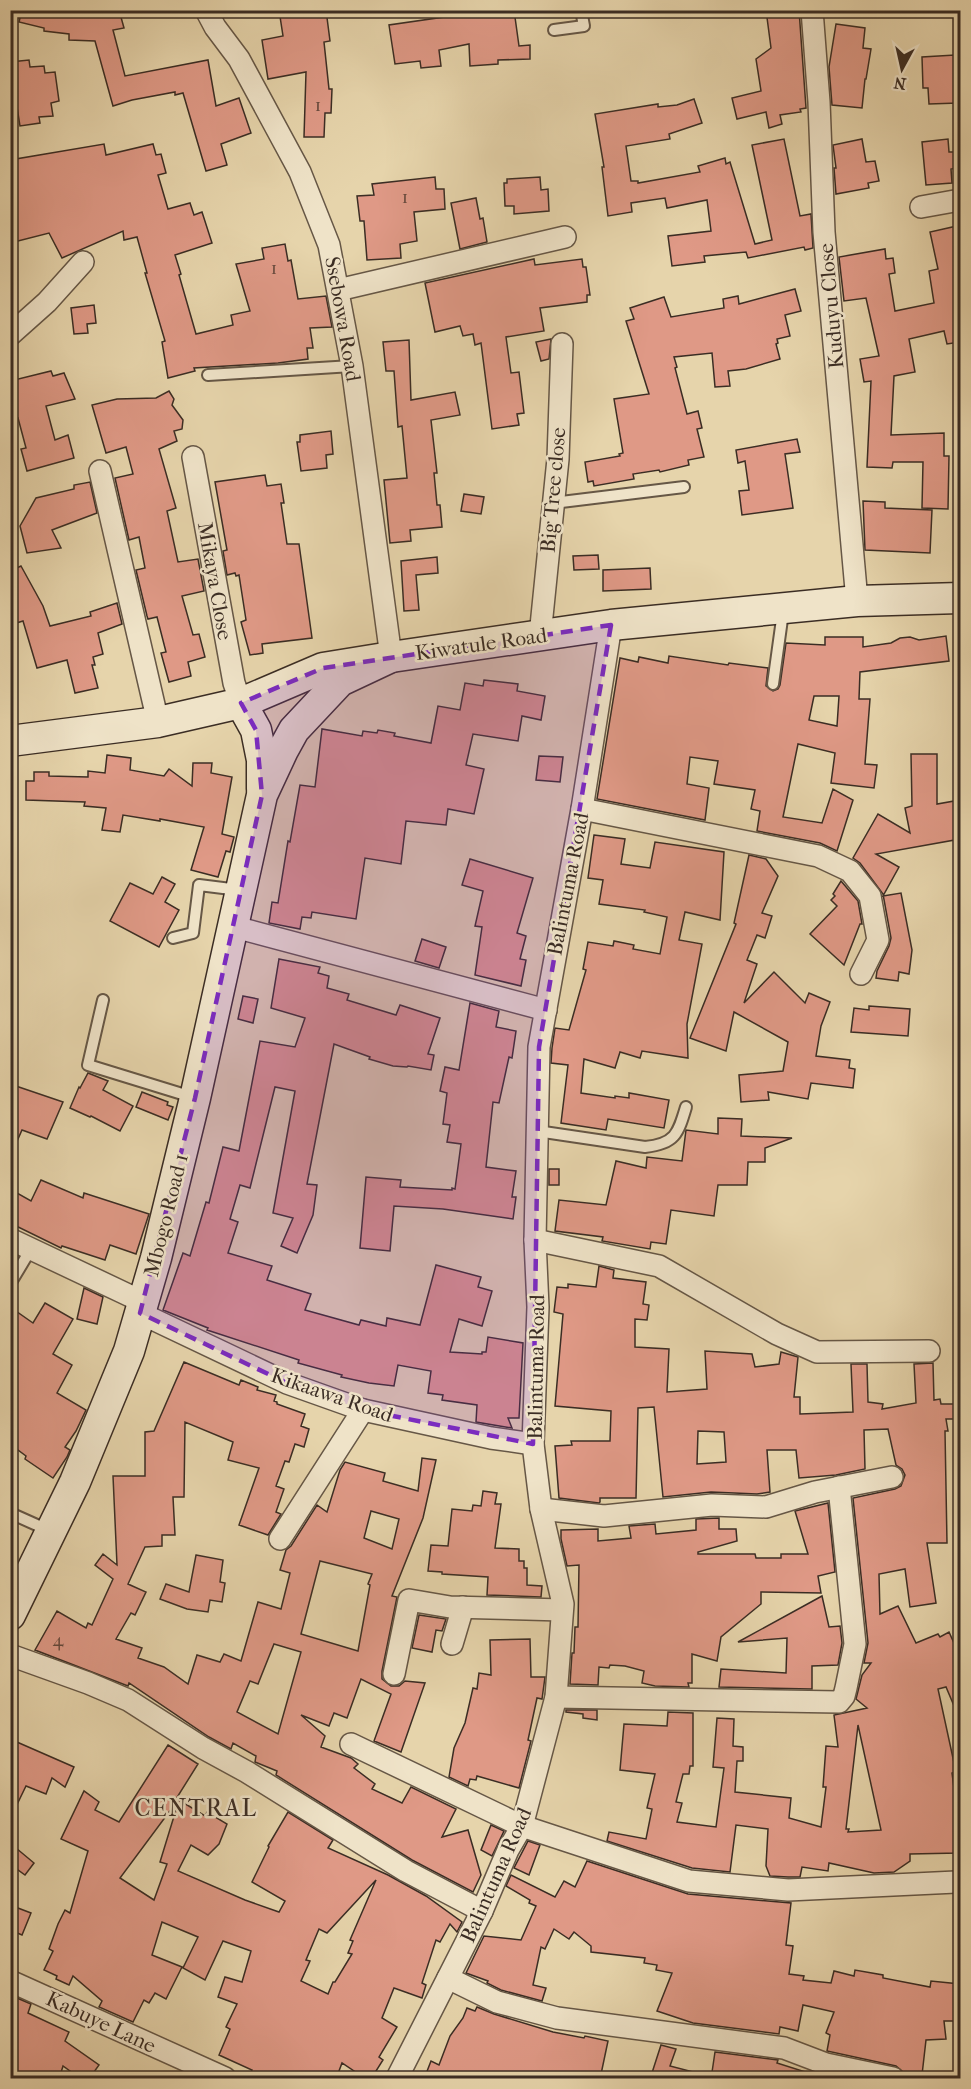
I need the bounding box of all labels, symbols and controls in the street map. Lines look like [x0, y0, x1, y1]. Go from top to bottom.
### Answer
north arrow [872, 39, 932, 99]
text: N [892, 73, 907, 94]
house number: 1 [315, 95, 321, 116]
house number: 1 [402, 187, 408, 208]
street label: Kuduyu Close [814, 242, 848, 370]
street label: Ssebowa Road [320, 255, 366, 384]
house number: 1 [271, 258, 277, 279]
street label: Big Tree close [536, 426, 570, 554]
street label: Mikaya Close [193, 520, 237, 642]
street label: Kiwatule Road [413, 623, 549, 665]
street label: Balintuma Road [542, 810, 594, 958]
street label: Mbogo Road 1 [139, 1151, 193, 1279]
street label: Balintuma Road [523, 1294, 549, 1440]
street label: Kikaawa Road [268, 1363, 397, 1427]
house number: 4 [53, 1630, 64, 1651]
district label: CENTRAL [134, 1794, 258, 1822]
street label: Balintuma Road [456, 1803, 537, 1946]
street label: Kabuye Lane [42, 1986, 160, 2058]

